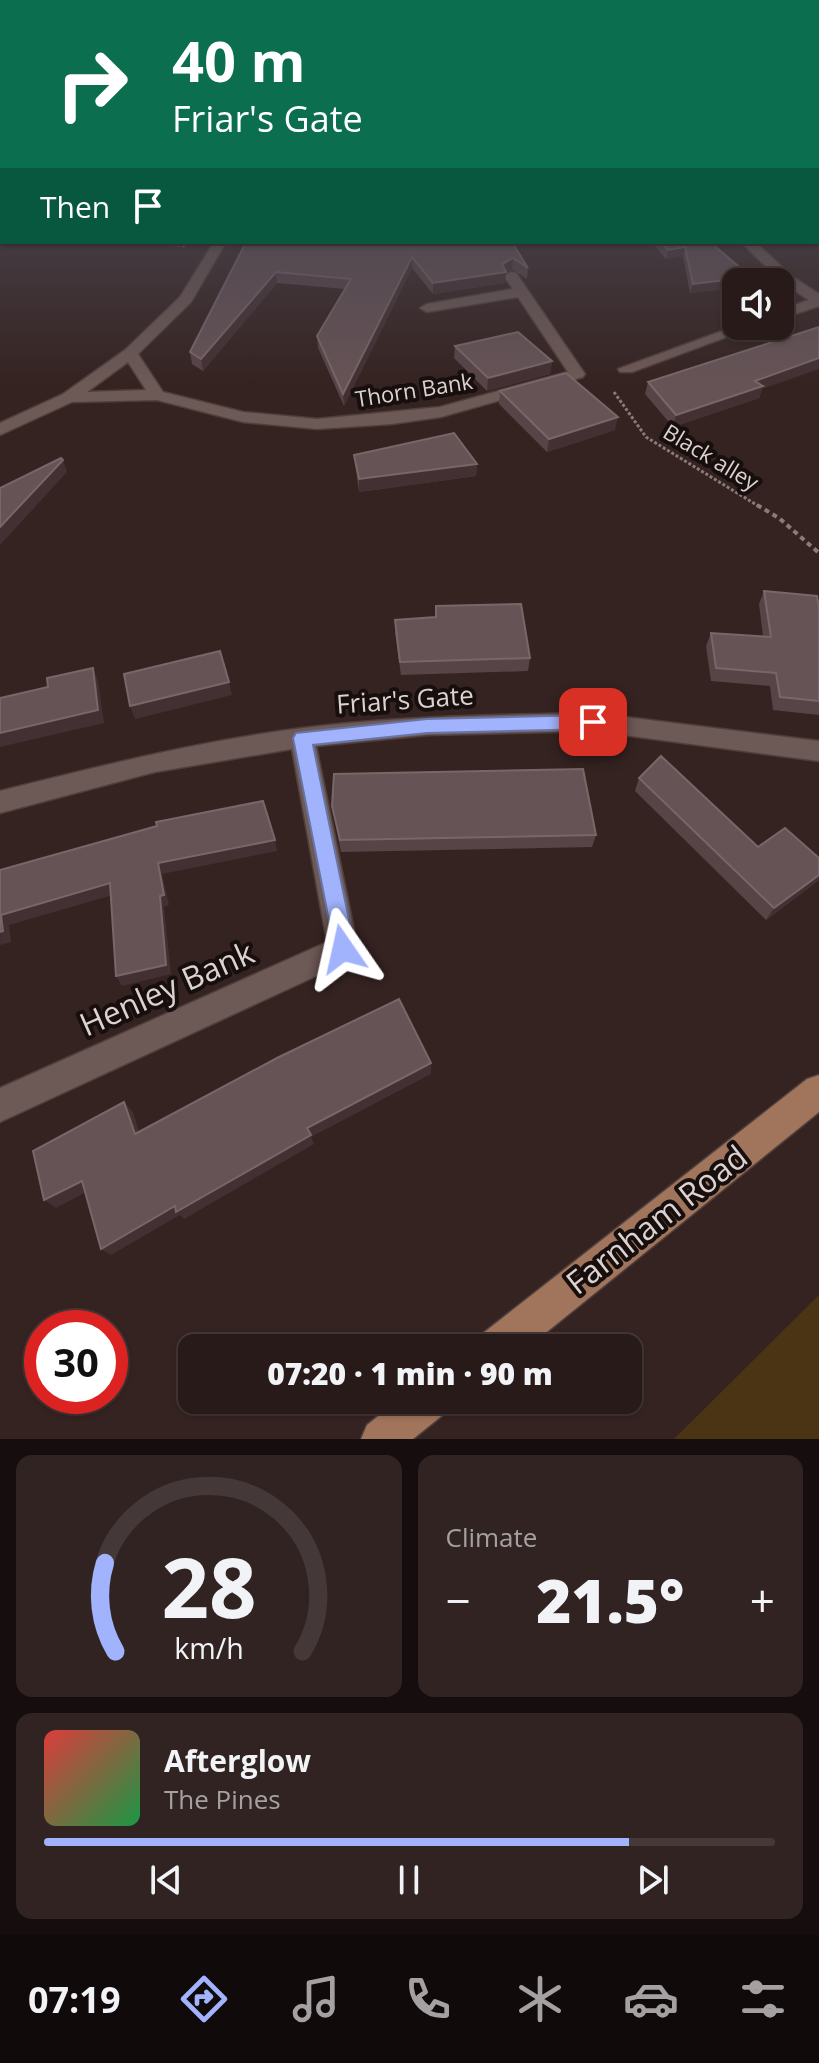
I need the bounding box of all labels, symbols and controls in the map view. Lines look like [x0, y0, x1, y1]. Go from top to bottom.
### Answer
text: 40 m [172, 22, 306, 98]
icon: right [40, 32, 144, 136]
text: Friar's Gate [172, 94, 363, 143]
icon: arrive [126, 184, 170, 228]
text: Then [40, 186, 110, 227]
map controls [722, 268, 794, 340]
button: sound [722, 268, 794, 340]
street label: Thorn Bank [353, 365, 475, 413]
street label: Black alley [658, 416, 766, 497]
street label: Friar's Gate [335, 676, 475, 722]
pin [559, 688, 627, 756]
icon: arrive [571, 700, 615, 744]
position arrow [301, 907, 385, 991]
street label: Henley Bank [72, 930, 260, 1045]
street label: Farnham Road [557, 1135, 755, 1303]
speed limit sign: 30 [24, 1310, 128, 1414]
text: 07:20 · 1 min · 90 m [267, 1353, 553, 1394]
text: Climate [446, 1519, 537, 1555]
text: 28 [161, 1529, 256, 1642]
text: 21.5° [536, 1559, 684, 1641]
text: − [446, 1570, 471, 1630]
text: + [750, 1570, 775, 1630]
text: km/h [174, 1628, 243, 1667]
text: Afterglow [164, 1740, 311, 1781]
text: The Pines [164, 1781, 281, 1817]
icon: previous [144, 1858, 188, 1902]
icon: pause [387, 1858, 431, 1902]
icon: next [631, 1858, 675, 1902]
icon: directions [176, 1971, 232, 2027]
icon: music [288, 1971, 344, 2027]
icon: phone [400, 1971, 456, 2027]
icon: climate [512, 1971, 568, 2027]
icon: car [623, 1971, 679, 2027]
icon: filters [735, 1971, 791, 2027]
text: 07:19 [28, 1975, 120, 2024]

